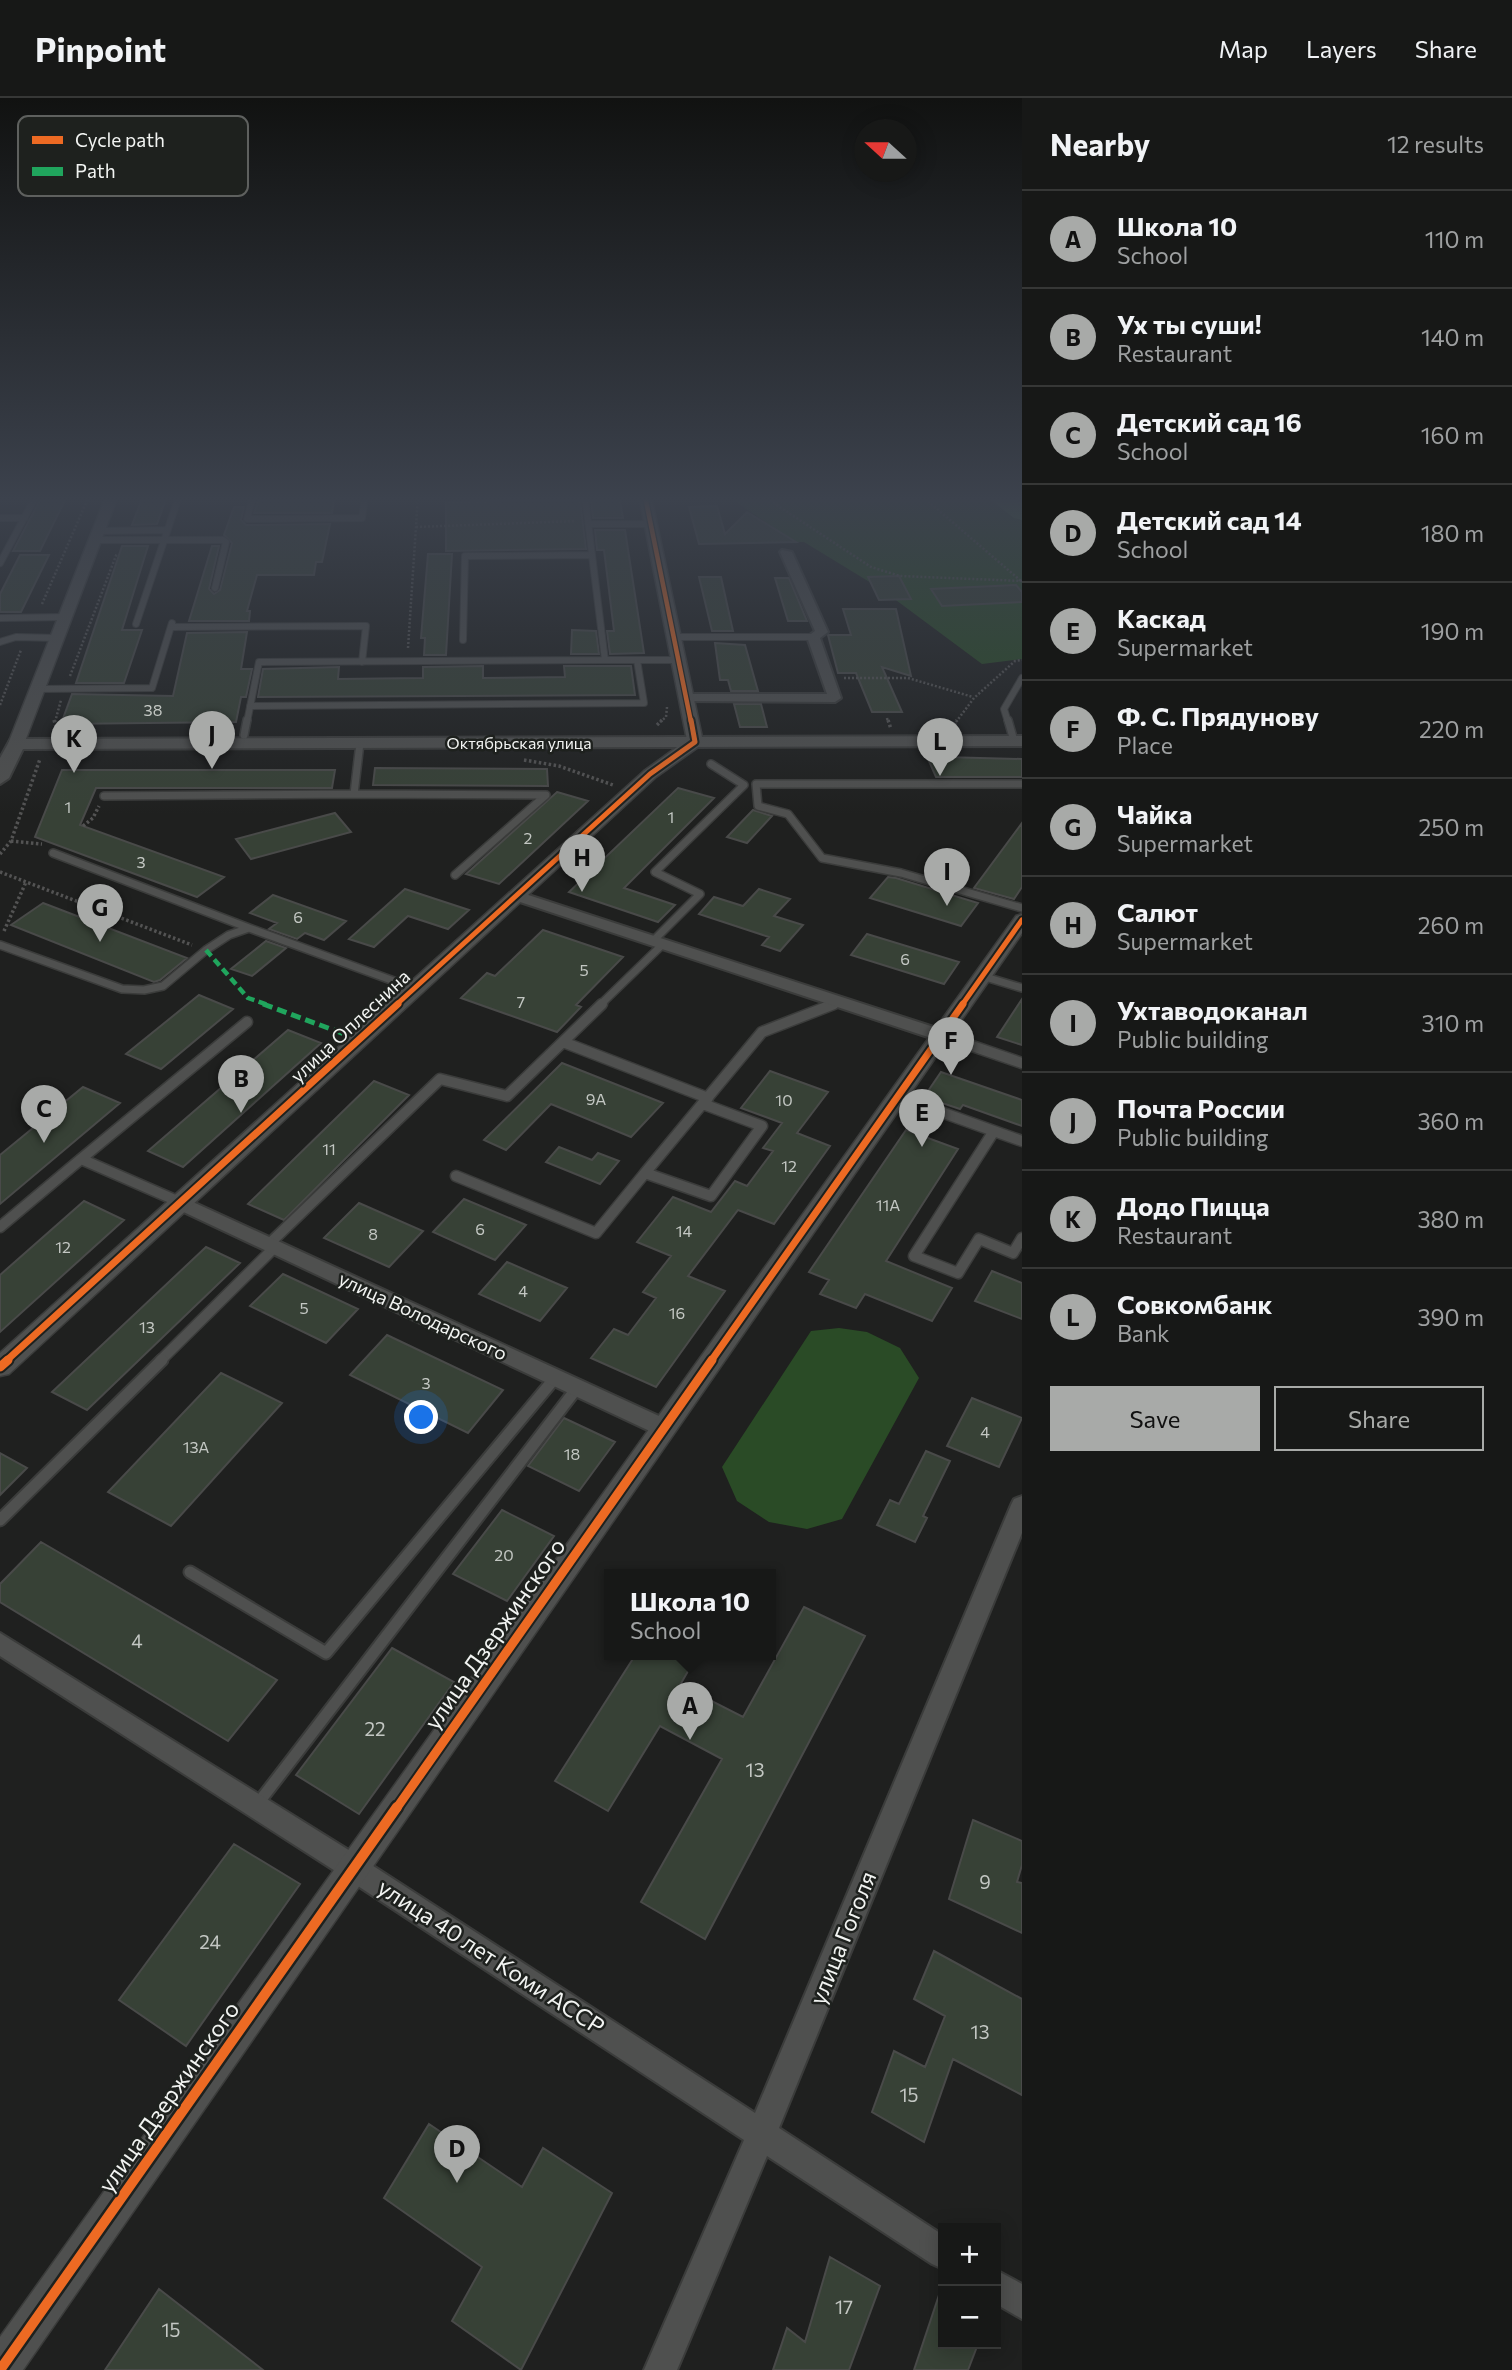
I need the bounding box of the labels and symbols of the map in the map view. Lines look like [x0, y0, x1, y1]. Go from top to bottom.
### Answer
legend [18, 116, 248, 196]
north arrow [854, 119, 917, 182]
text: Cycle path [75, 128, 165, 151]
text: Path [75, 159, 116, 182]
house number: 38 [144, 700, 162, 719]
pin: J [189, 711, 235, 769]
pin: K [51, 715, 97, 773]
pin: L [917, 718, 963, 776]
street label: Октябрьская улица [447, 733, 591, 752]
house number: 1 [65, 797, 71, 816]
house number: 1 [668, 807, 674, 826]
house number: 2 [524, 828, 533, 847]
pin: H [559, 834, 605, 892]
pin: I [924, 848, 970, 906]
house number: 3 [136, 852, 146, 871]
pin: G [77, 884, 123, 942]
house number: 6 [293, 907, 303, 926]
house number: 6 [900, 949, 910, 968]
house number: 5 [579, 960, 589, 979]
street label: улица Оплеснина [285, 964, 414, 1087]
house number: 7 [517, 992, 525, 1011]
pin: F [928, 1017, 974, 1075]
pin: B [218, 1055, 264, 1113]
pin: C [21, 1085, 67, 1143]
house number: 9А [586, 1089, 606, 1108]
pin: E [899, 1089, 945, 1147]
house number: 10 [775, 1090, 793, 1109]
house number: 11 [322, 1139, 336, 1158]
house number: 12 [781, 1156, 797, 1175]
house number: 11А [876, 1195, 900, 1214]
house number: 6 [475, 1219, 485, 1238]
house number: 14 [676, 1221, 693, 1240]
house number: 8 [368, 1224, 378, 1243]
house number: 12 [55, 1237, 71, 1256]
street label: улица Володарского [335, 1266, 511, 1365]
house number: 4 [518, 1281, 528, 1300]
house number: 5 [299, 1298, 309, 1317]
house number: 16 [669, 1303, 685, 1322]
house number: 13 [139, 1317, 155, 1336]
house number: 3 [421, 1373, 431, 1392]
your location [404, 1400, 438, 1434]
house number: 4 [980, 1422, 990, 1441]
house number: 13А [183, 1437, 209, 1456]
house number: 18 [564, 1444, 580, 1463]
street label: улица Дзержинского [418, 1533, 571, 1734]
house number: 20 [494, 1545, 514, 1564]
house number: 4 [131, 1629, 143, 1652]
pin: A [667, 1682, 713, 1740]
house number: 22 [364, 1717, 386, 1740]
house number: 13 [746, 1758, 764, 1781]
street label: улица Гоголя [803, 1867, 881, 2008]
house number: 9 [979, 1870, 991, 1893]
street label: улица 40 лет Коми АССР [373, 1872, 610, 2040]
house number: 24 [199, 1930, 221, 1953]
street label: улица Дзержинского [92, 1996, 245, 2197]
house number: 13 [971, 2020, 989, 2043]
house number: 15 [899, 2083, 919, 2106]
pin: D [434, 2125, 480, 2183]
house number: 17 [835, 2295, 853, 2318]
house number: 15 [161, 2318, 181, 2341]

